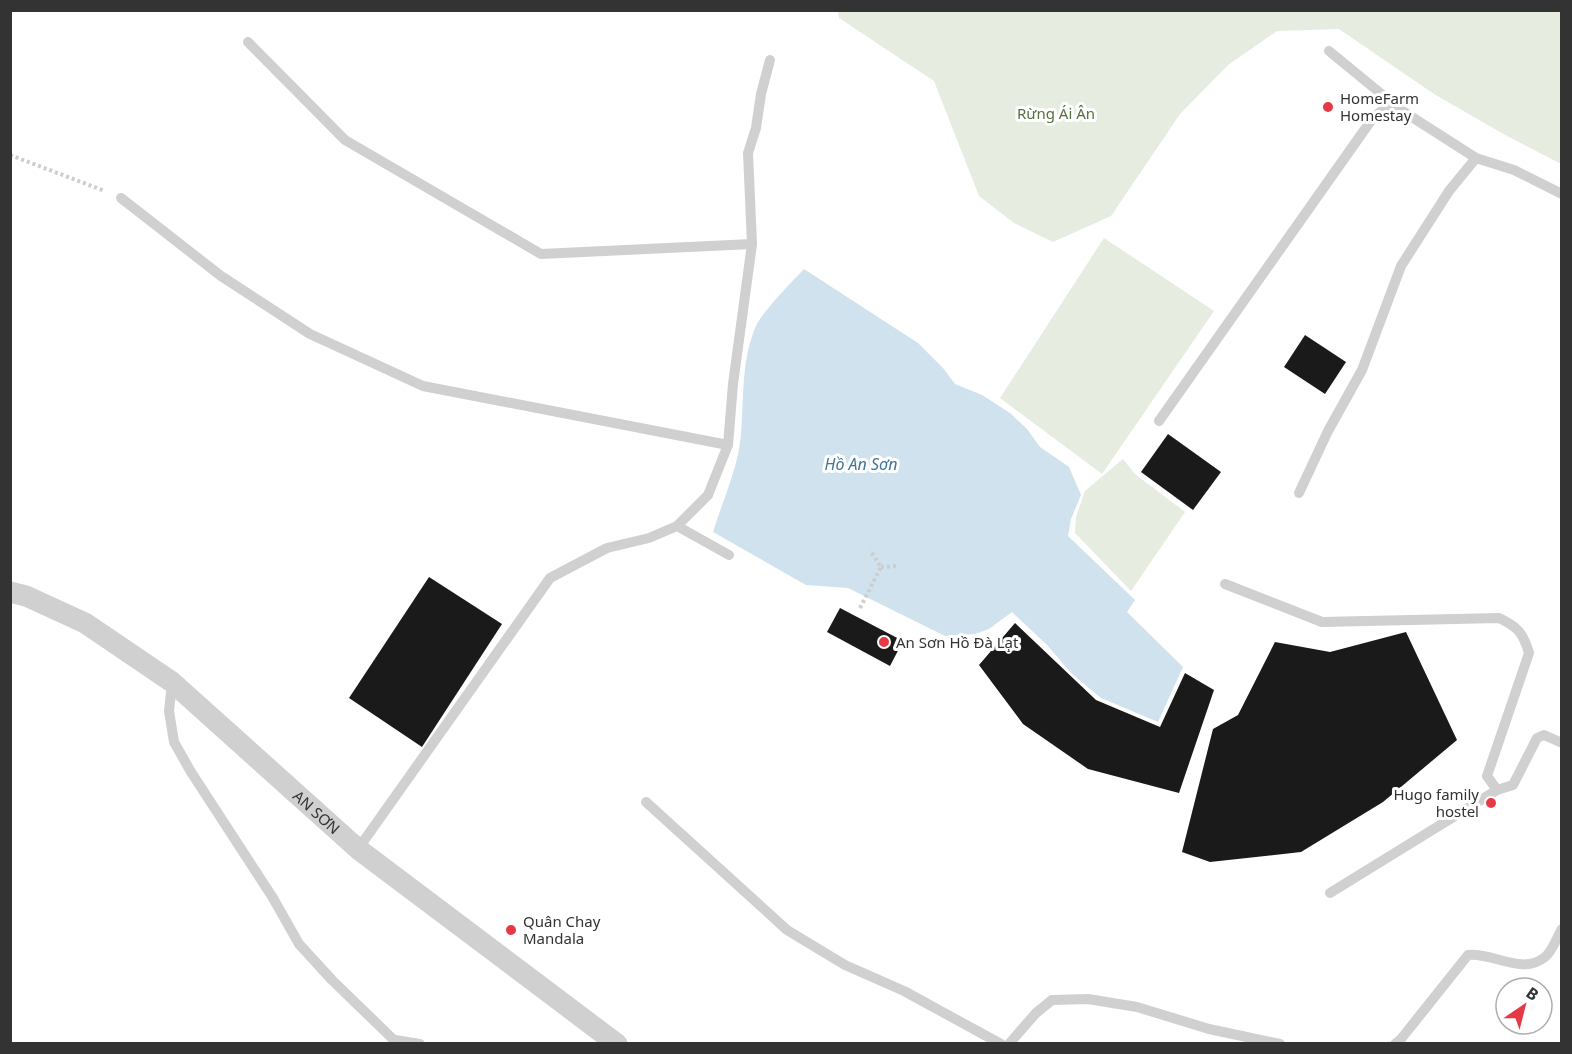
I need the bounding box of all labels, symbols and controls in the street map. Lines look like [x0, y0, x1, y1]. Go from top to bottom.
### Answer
place label: HomeFarm Homestay [1340, 88, 1419, 125]
marker: HomeFarm Homestay [1321, 100, 1335, 114]
park label: Rừng Ái Ân [1017, 103, 1095, 123]
water label: Hồ An Sơn [825, 453, 897, 475]
place label: An Sơn Hồ Đà Lạt [896, 632, 1019, 652]
marker: An Sơn Hồ Đà Lạt [877, 635, 891, 649]
place label: Hugo family hostel [1393, 784, 1479, 821]
street label: AN SƠN [289, 786, 344, 838]
marker: Hugo family hostel [1484, 796, 1498, 810]
place label: Quân Chay Mandala [523, 911, 601, 948]
marker: Quân Chay Mandala [504, 923, 518, 937]
north arrow [1494, 976, 1554, 1036]
text: B [1522, 982, 1543, 1006]

